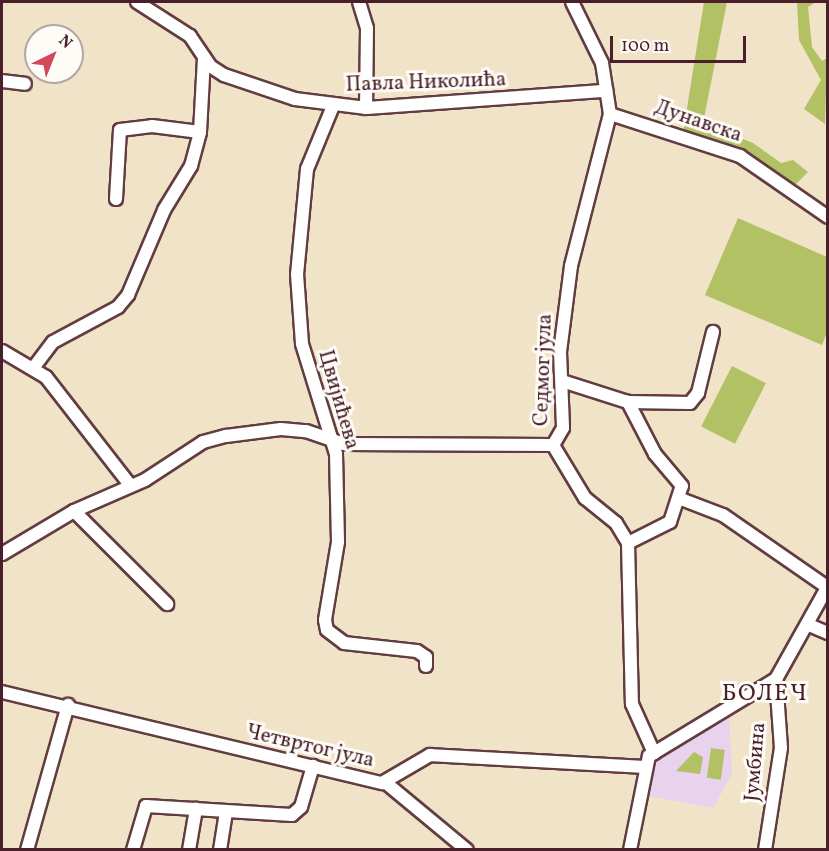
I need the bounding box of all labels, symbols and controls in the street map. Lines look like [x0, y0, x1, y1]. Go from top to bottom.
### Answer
north arrow [24, 24, 84, 84]
scale bar [613, 24, 750, 62]
text: N [53, 30, 77, 54]
text: 100 m [621, 34, 670, 59]
street label: Павла Николића [345, 68, 507, 98]
street label: Дунавска [651, 95, 745, 149]
street label: Седмог јула [529, 313, 559, 427]
street label: Цвијићева [312, 347, 364, 453]
district label: БОЛЕЧ [722, 681, 808, 709]
street label: Четвртог јула [243, 720, 377, 774]
street label: Јумбина [740, 721, 772, 803]

